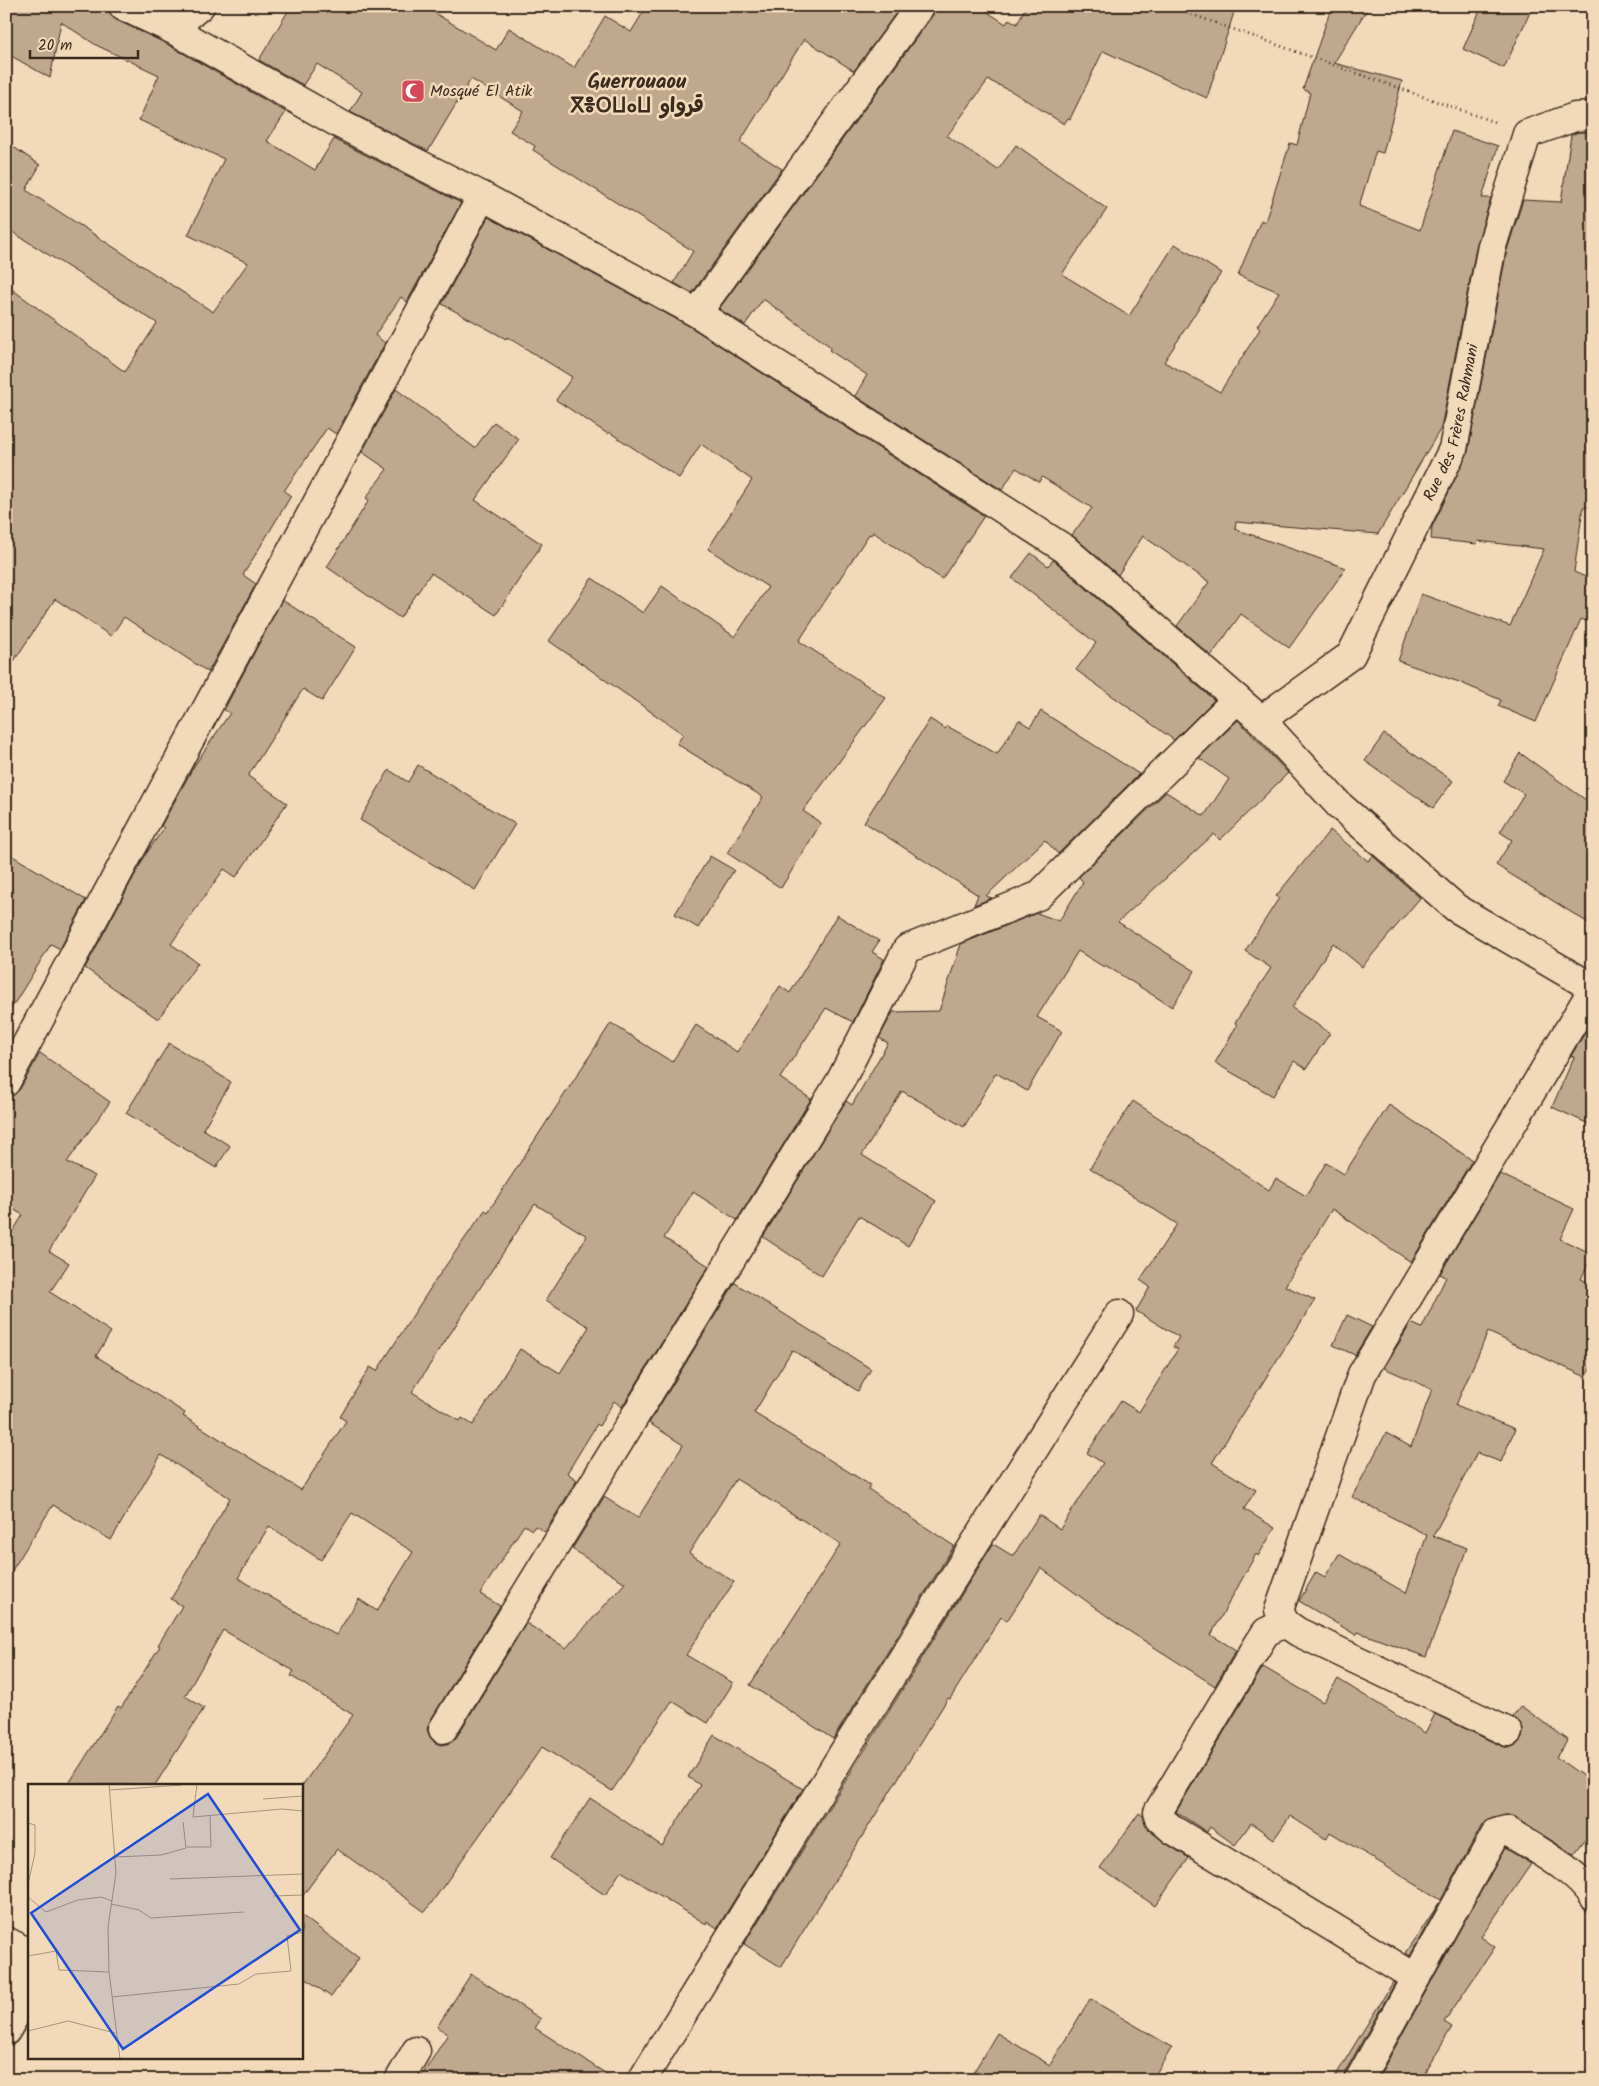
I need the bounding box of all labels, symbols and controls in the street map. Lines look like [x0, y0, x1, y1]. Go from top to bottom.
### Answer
scale bar [30, 28, 138, 60]
text: 20 m [38, 34, 72, 58]
district label: Guerrouaou ⴳⴻⵔⵡⴰⵡ قرواو [570, 66, 704, 123]
mosque icon: Mosqué El Atik [400, 78, 426, 104]
place label: Mosqué El Atik [430, 79, 533, 104]
street label: Rue des Frères Rahmani [1417, 340, 1486, 505]
inset map [28, 1784, 302, 2058]

